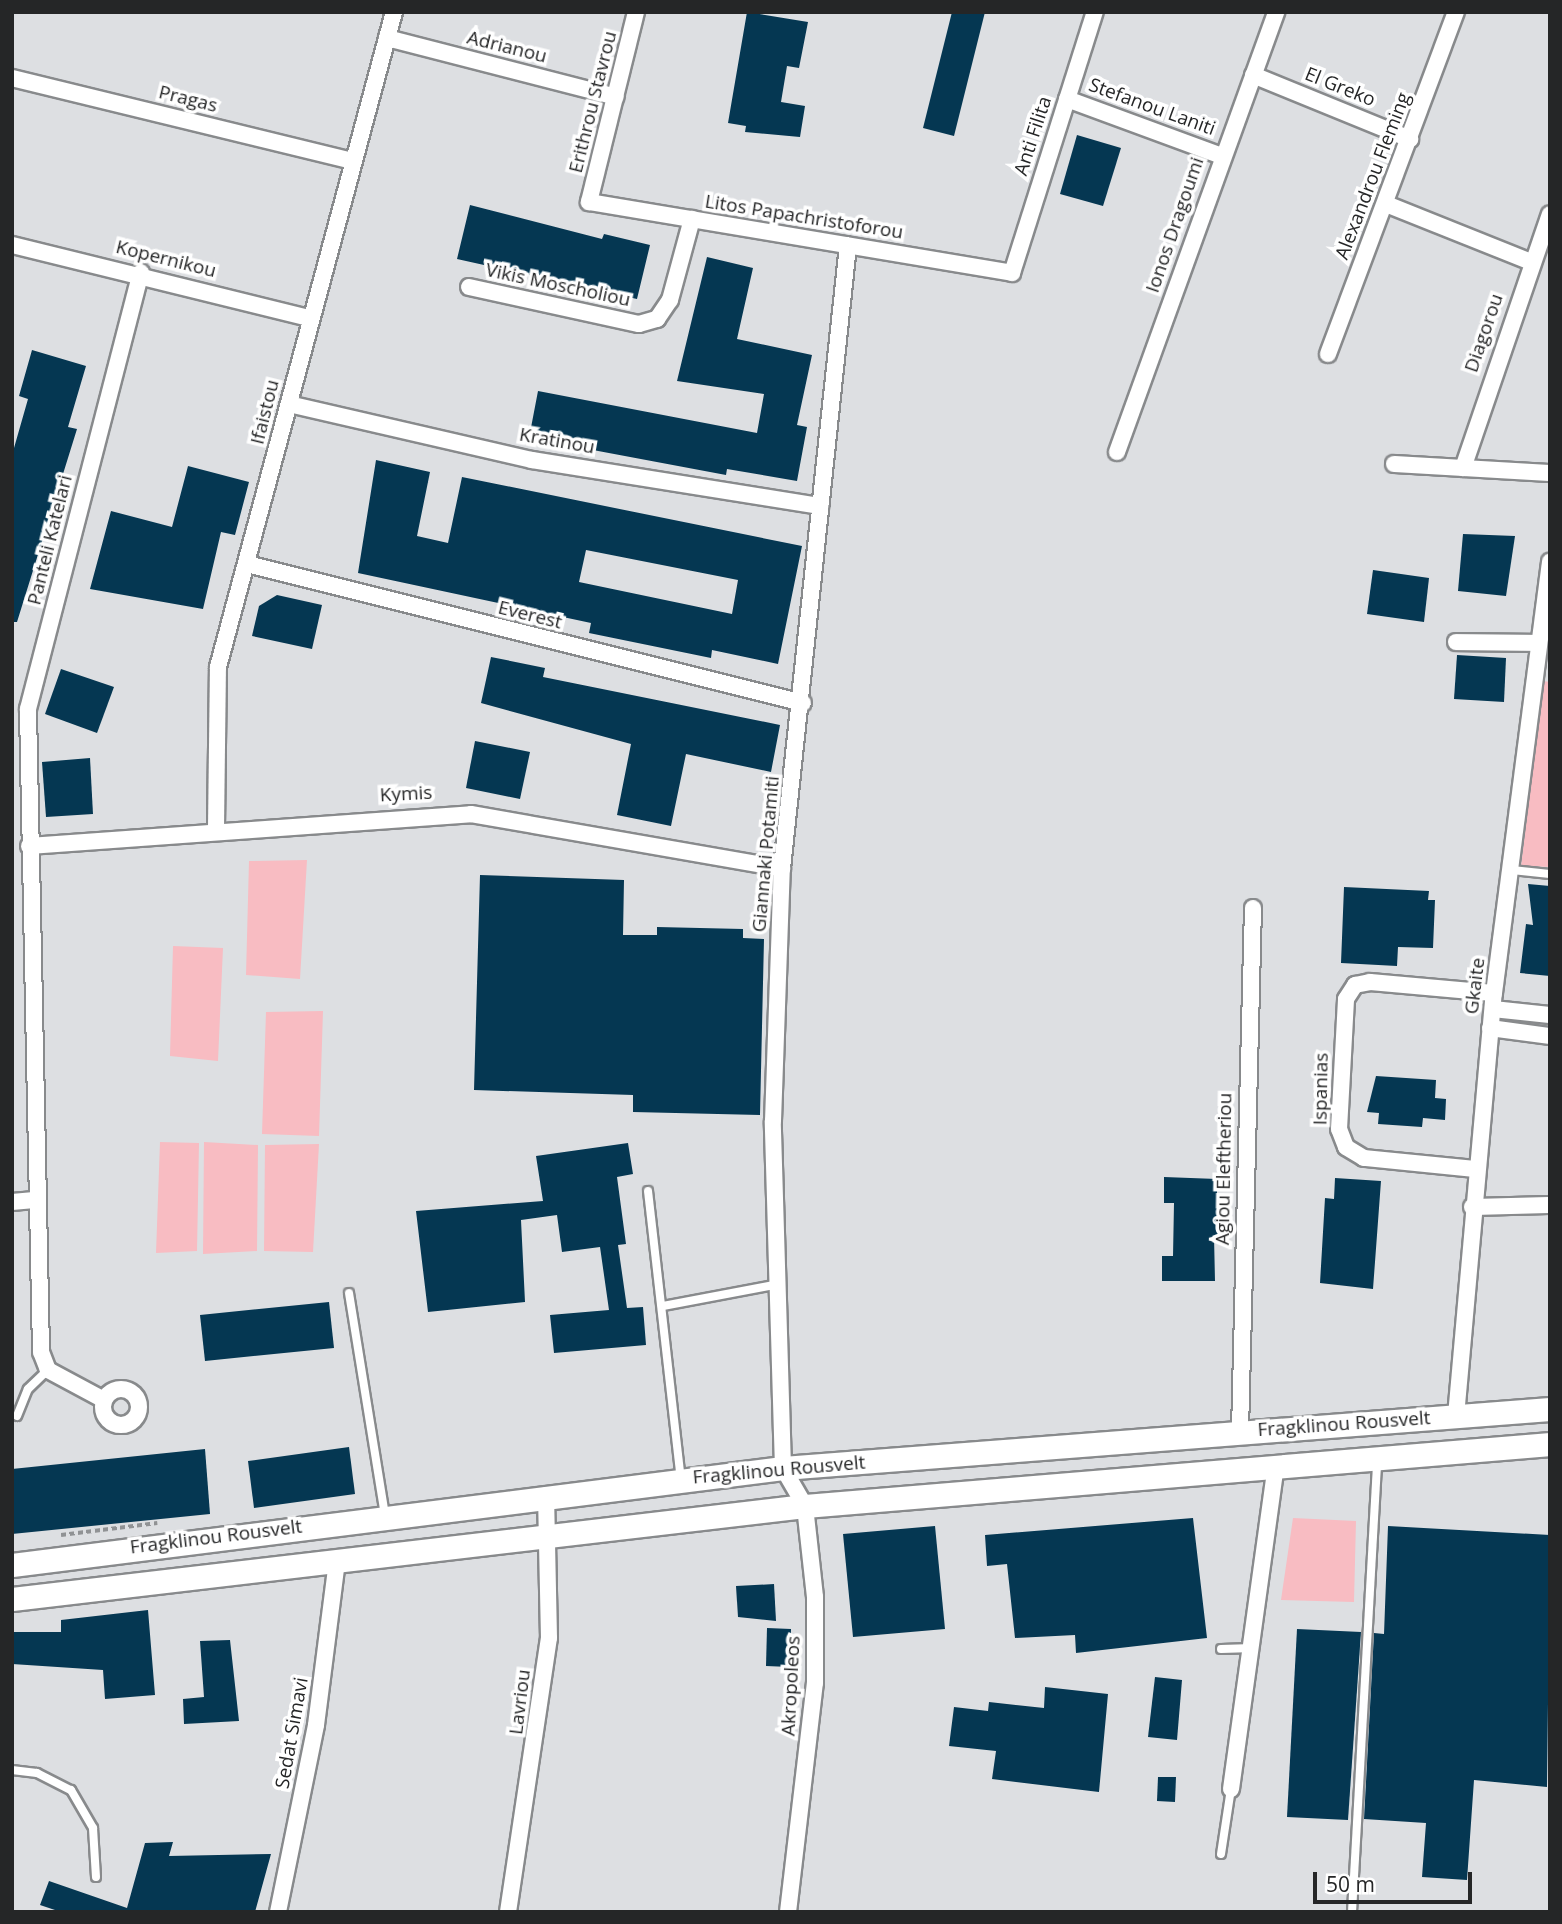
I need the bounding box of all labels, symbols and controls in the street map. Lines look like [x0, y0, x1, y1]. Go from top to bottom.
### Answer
street label: Adrianou [465, 26, 549, 68]
street label: Erithrou Stavrou [564, 29, 622, 175]
street label: El Greko [1301, 63, 1379, 111]
street label: Stefanou Laniti [1086, 74, 1218, 140]
street label: Pragas [156, 81, 220, 117]
street label: Alexandrou Fleming [1331, 89, 1415, 263]
street label: Anti Filita [1010, 94, 1056, 178]
street label: Ionos Dragoumi [1141, 154, 1209, 296]
street label: Litos Papachristoforou [703, 190, 905, 244]
street label: Kopernikou [113, 236, 219, 282]
street label: Vikis Moscholiou [484, 259, 632, 311]
street label: Diagorou [1460, 291, 1508, 375]
street label: Ifaistou [246, 377, 284, 447]
street label: Kratinou [517, 423, 597, 459]
street label: Panteli Katelari [23, 473, 77, 607]
street label: Everest [496, 596, 564, 634]
street label: Giannaki Potamiti [748, 775, 784, 933]
street label: Kymis [379, 781, 433, 807]
street label: Gkaite [1460, 957, 1490, 1015]
street label: Ispanias [1309, 1053, 1333, 1125]
street label: Agiou Eleftheriou [1211, 1093, 1237, 1245]
street label: Fragklinou Rousvelt [1257, 1407, 1431, 1441]
street label: Fragklinou Rousvelt [692, 1451, 866, 1489]
street label: Fragklinou Rousvelt [129, 1515, 303, 1559]
street label: Akropoleos [777, 1635, 805, 1737]
street label: Lavriou [505, 1668, 535, 1736]
street label: Sedat Simavi [271, 1676, 313, 1790]
scale bar [1317, 1857, 1476, 1901]
text: 50 m [1326, 1870, 1375, 1898]

